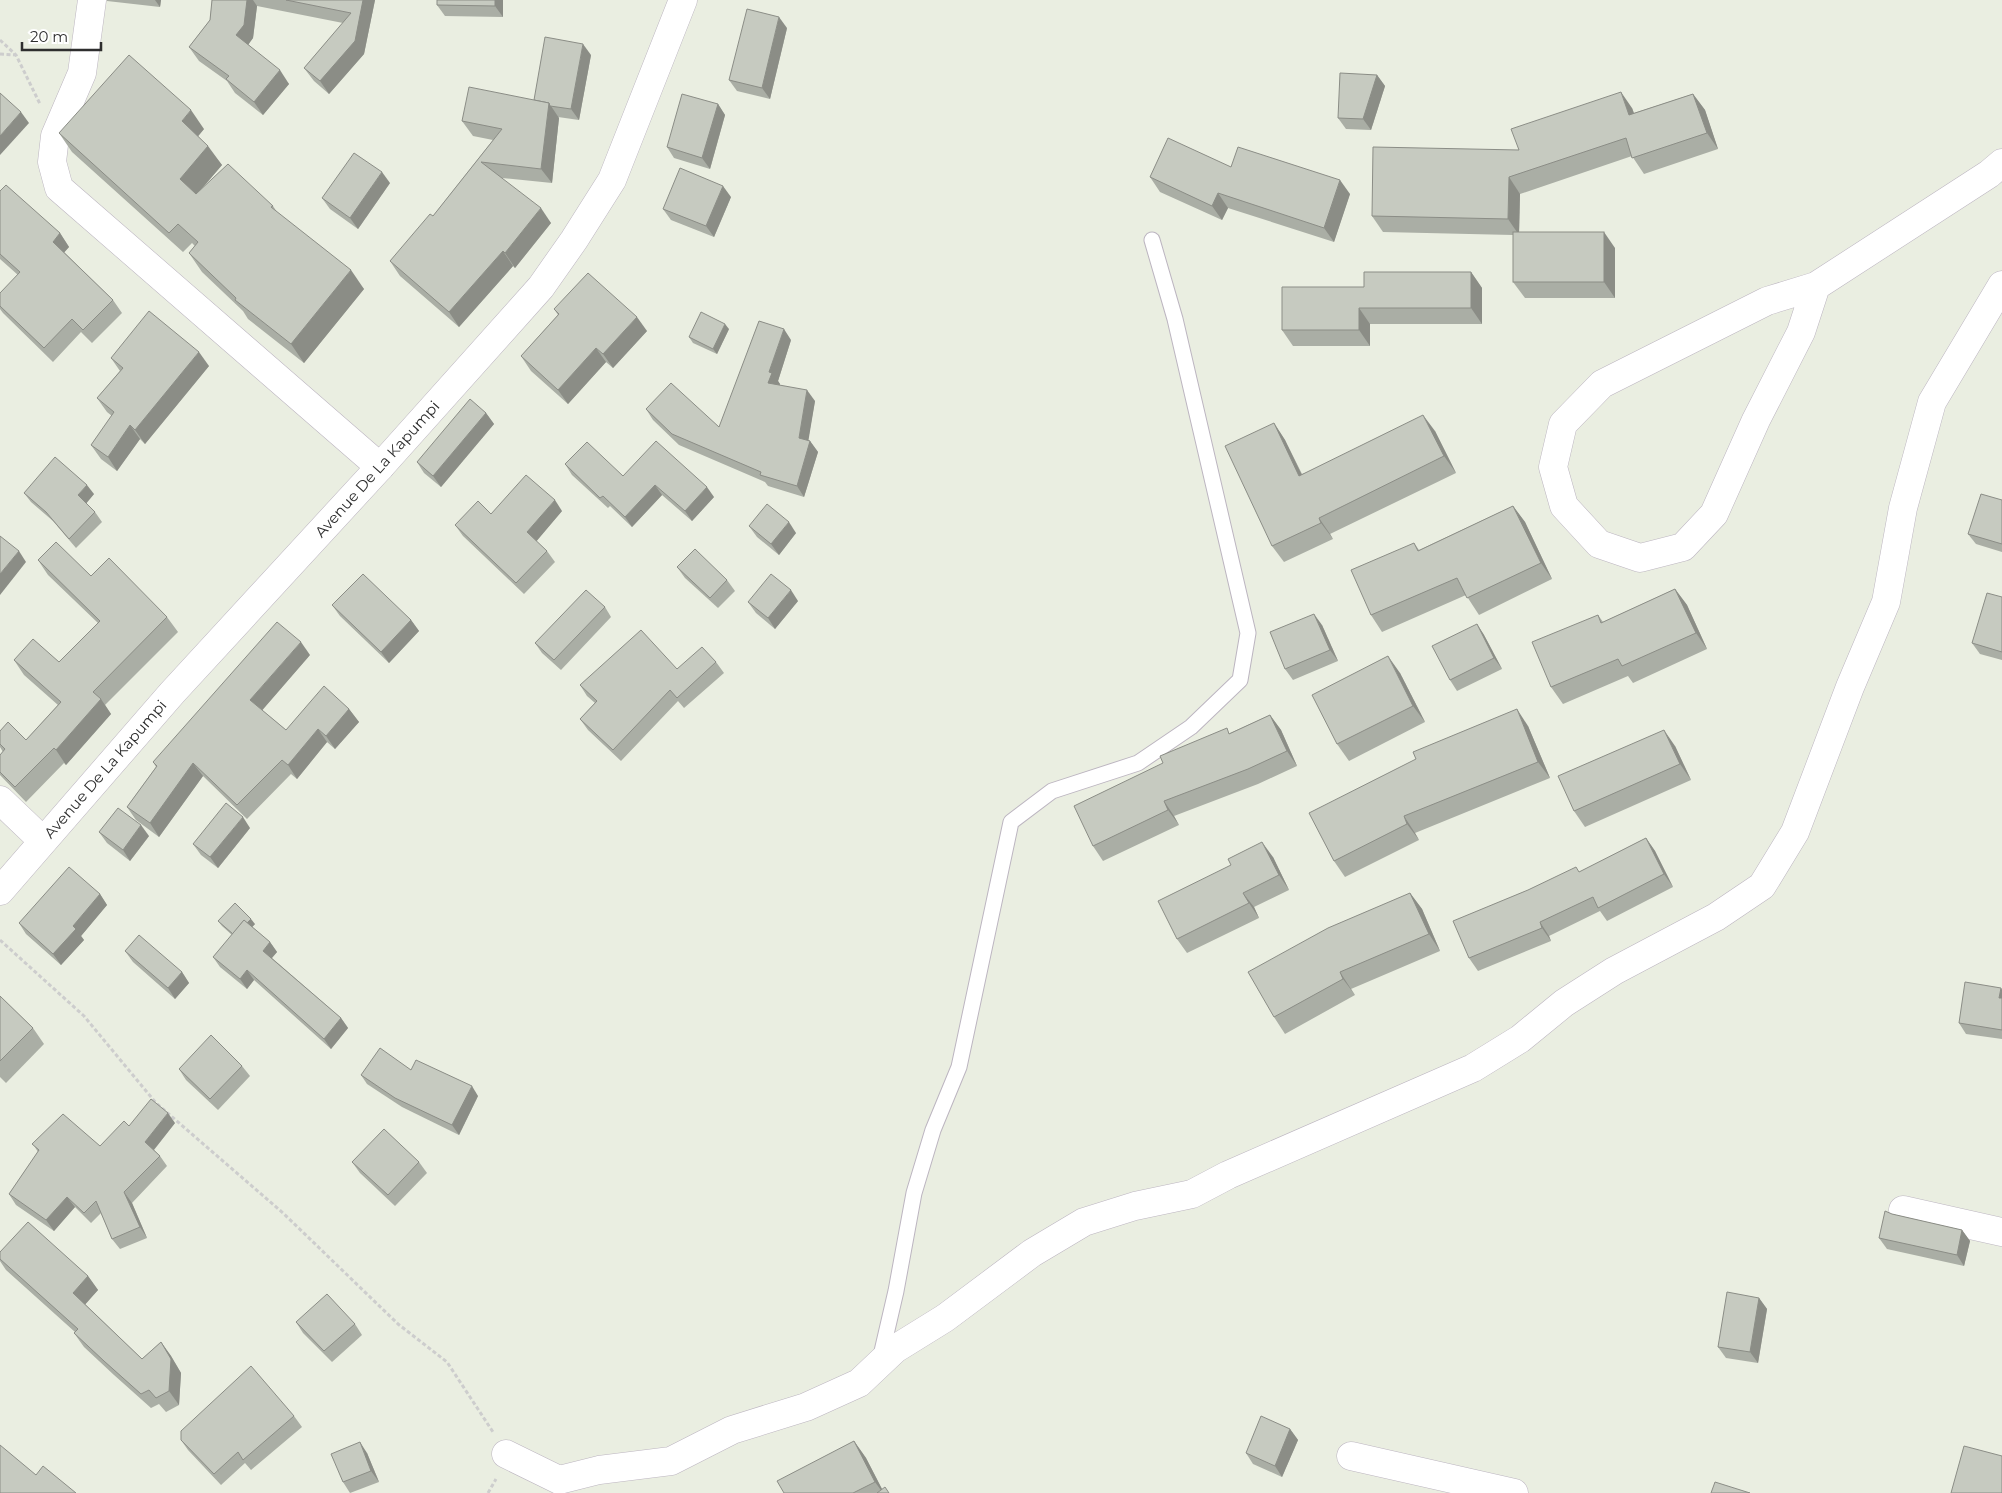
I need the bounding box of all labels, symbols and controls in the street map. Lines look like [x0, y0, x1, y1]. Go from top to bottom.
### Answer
scale bar [22, 20, 101, 52]
text: 20 m [30, 27, 68, 46]
street label: Avenue De La Kapumpi [311, 397, 443, 541]
street label: Avenue De La Kapumpi [40, 696, 170, 842]

